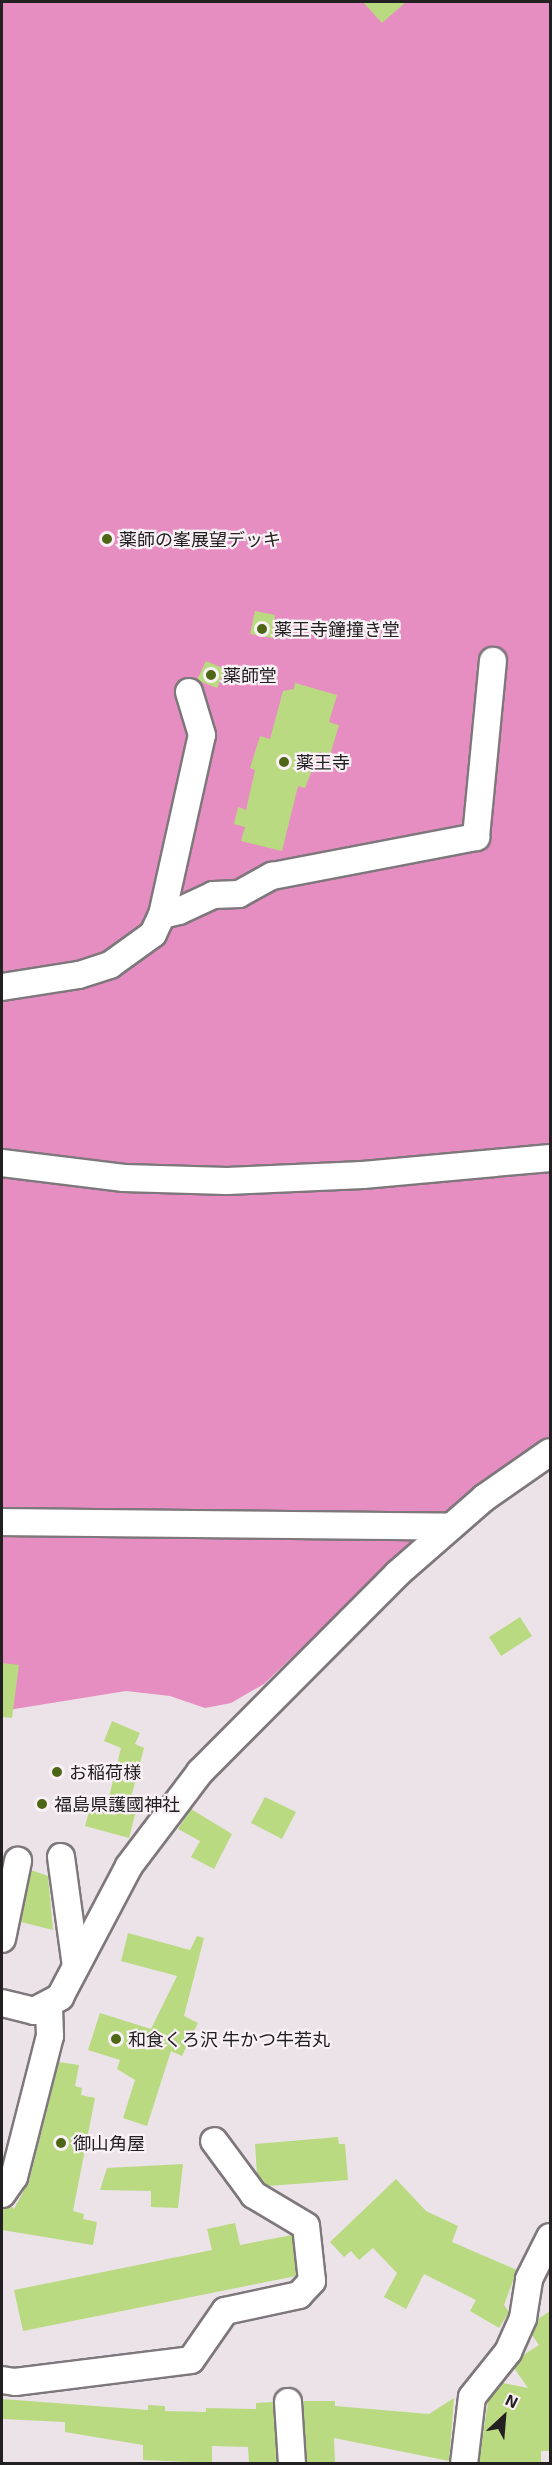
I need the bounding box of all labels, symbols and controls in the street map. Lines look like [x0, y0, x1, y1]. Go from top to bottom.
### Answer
place label: 薬師の峯展望デッキ [119, 528, 281, 550]
marker: 薬師の峯展望デッキ [100, 532, 114, 546]
place label: 薬王寺鐘撞き堂 [274, 618, 400, 640]
marker: 薬王寺鐘撞き堂 [255, 622, 269, 636]
place label: 薬師堂 [223, 664, 277, 686]
marker: 薬師堂 [204, 668, 218, 682]
place label: 薬王寺 [296, 751, 350, 773]
marker: 薬王寺 [277, 755, 291, 769]
place label: お稲荷様 [69, 1761, 141, 1783]
marker: お稲荷様 [50, 1765, 64, 1779]
place label: 福島県護國神社 [54, 1793, 180, 1815]
marker: 福島県護國神社 [35, 1797, 49, 1811]
place label: 和食くろ沢 牛かつ牛若丸 [128, 2028, 330, 2050]
marker: 和食くろ沢 牛かつ牛若丸 [109, 2032, 123, 2046]
place label: 御山角屋 [73, 2132, 145, 2154]
marker: 御山角屋 [54, 2136, 68, 2150]
north arrow [474, 2387, 534, 2447]
text: N [503, 2389, 521, 2411]

